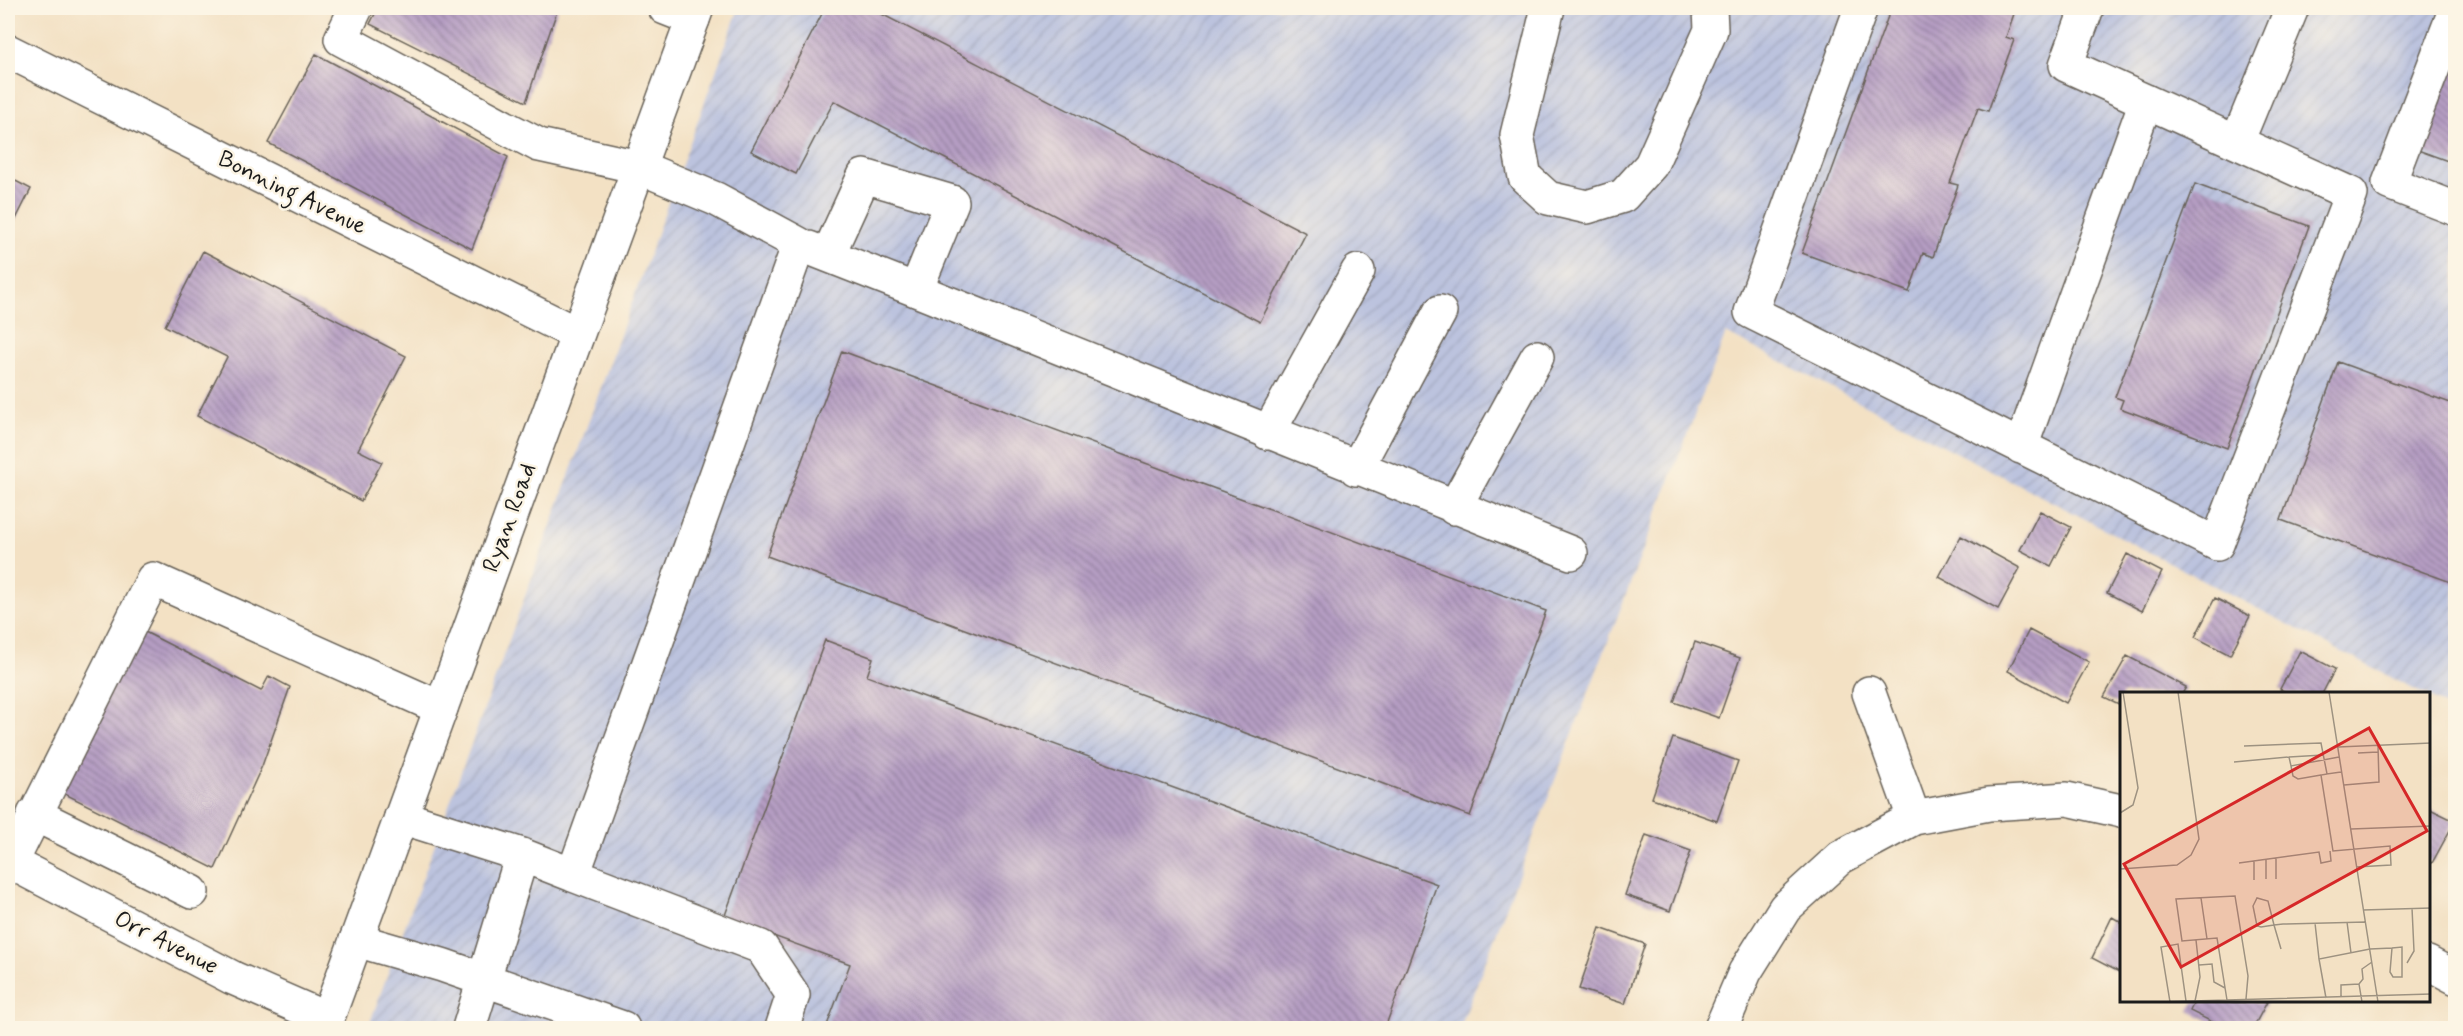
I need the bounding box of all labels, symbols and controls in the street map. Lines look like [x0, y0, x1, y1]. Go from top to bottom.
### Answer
street label: Bonning Avenue [211, 144, 371, 245]
street label: Ryan Road [476, 459, 544, 577]
inset map [2120, 692, 2430, 1003]
street label: Orr Avenue [109, 904, 223, 982]

